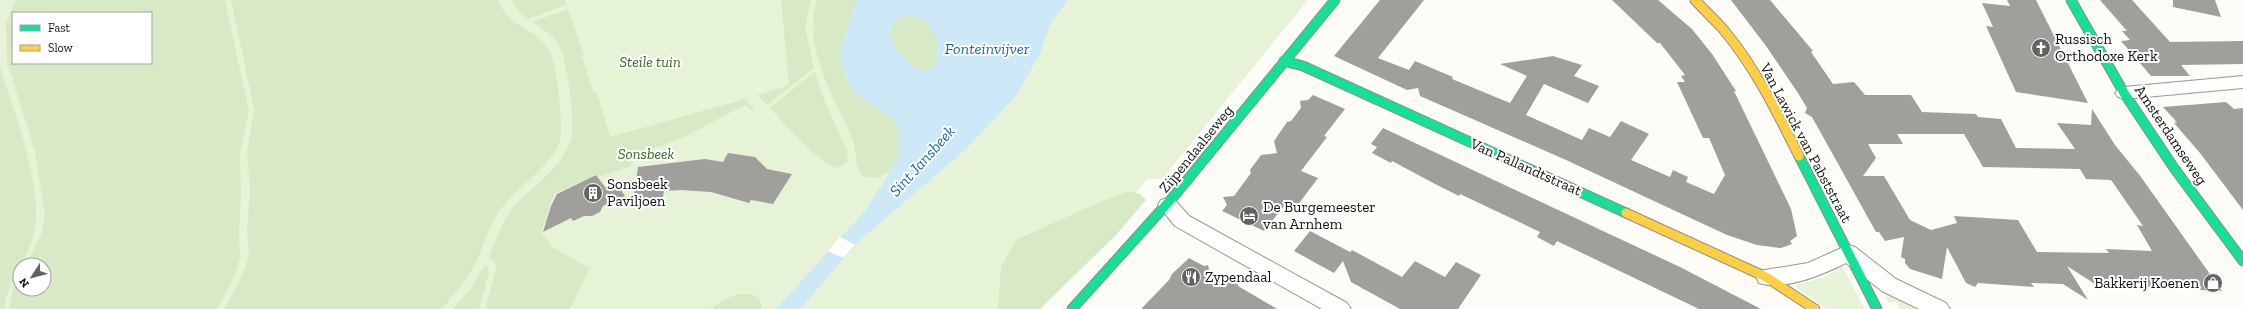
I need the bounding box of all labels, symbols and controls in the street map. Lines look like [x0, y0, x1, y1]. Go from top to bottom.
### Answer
legend [12, 12, 152, 64]
text: Fast [48, 21, 71, 35]
place label: Russisch Orthodoxe Kerk [2055, 30, 2158, 65]
church icon: Russisch Orthodoxe Kerk [2030, 37, 2052, 59]
water label: Fonteinvijver [945, 39, 1030, 58]
text: Slow [48, 41, 74, 55]
park label: Steile tuin [619, 53, 681, 71]
street label: Van Lawick van Pabststraat [1756, 59, 1856, 226]
street label: Amsterdamseweg [2131, 82, 2211, 188]
street label: Zijpendaalseweg [1155, 102, 1237, 196]
water label: Sint Jansbeek [885, 122, 959, 200]
street label: Van Pallandtstraat [1467, 134, 1585, 200]
park label: Sonsbeek [618, 145, 675, 163]
place label: Sonsbeek Paviljoen [607, 175, 668, 210]
building icon: Sonsbeek Paviljoen [582, 182, 604, 204]
place label: De Burgemeester van Arnhem [1263, 198, 1376, 233]
hotel icon: De Burgemeester van Arnhem [1238, 205, 1260, 227]
north arrow [12, 257, 52, 297]
restaurant icon: Zypendaal [1180, 266, 1202, 288]
place label: Zypendaal [1205, 268, 1271, 286]
shop icon: Bakkerij Koenen [2202, 272, 2224, 294]
place label: Bakkerij Koenen [2094, 274, 2199, 292]
text: N [16, 275, 32, 290]

